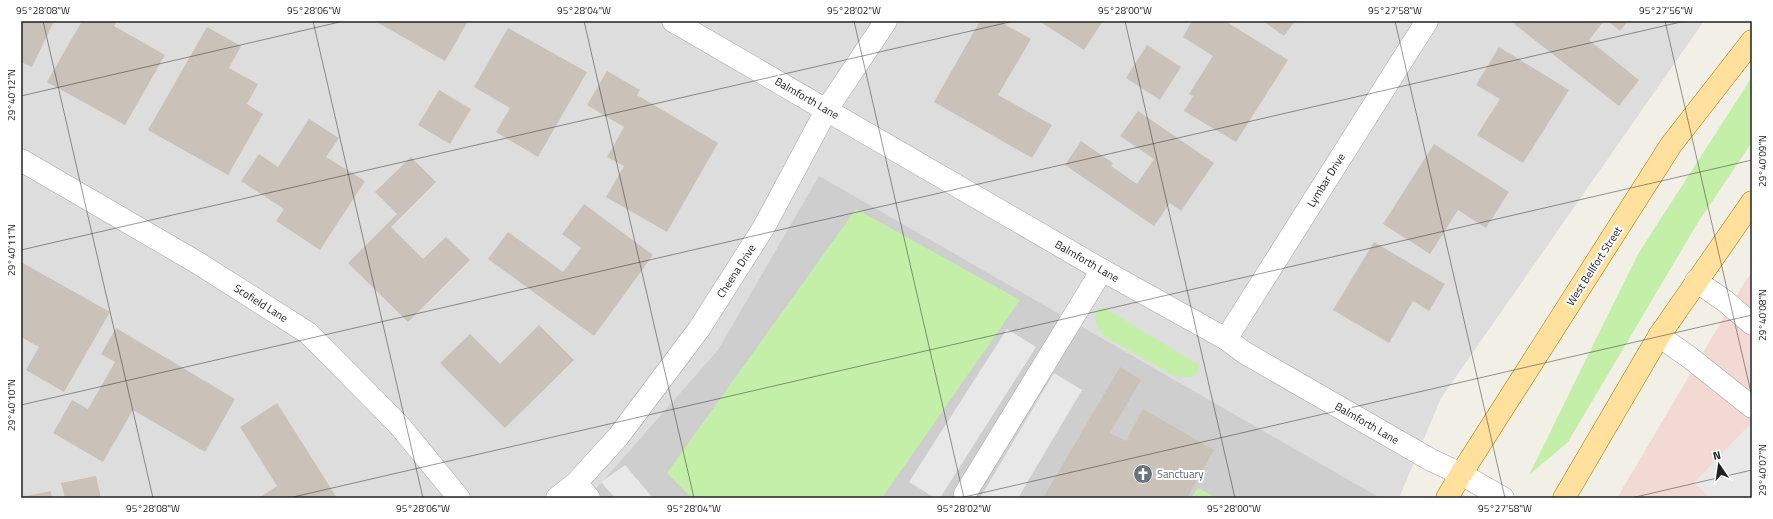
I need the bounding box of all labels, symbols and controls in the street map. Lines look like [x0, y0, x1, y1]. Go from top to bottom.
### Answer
text: 95°28'08"W [16, 3, 70, 18]
text: 95°28'06"W [287, 3, 341, 18]
text: 95°28'04"W [557, 3, 611, 18]
text: 95°28'02"W [827, 3, 881, 18]
text: 95°28'00"W [1098, 3, 1152, 18]
text: 95°27'58"W [1368, 3, 1422, 18]
text: 95°27'56"W [1639, 3, 1693, 18]
text: 29°40'12"N [4, 69, 19, 121]
street label: Balmforth Lane [772, 73, 842, 123]
text: 29°40'09"N [1755, 135, 1770, 187]
street label: Lymbar Drive [1303, 150, 1349, 210]
street label: West Bellfort Street [1562, 223, 1626, 309]
text: 29°40'11"N [4, 224, 19, 276]
street label: Balmforth Lane [1052, 236, 1122, 286]
street label: Cheena Drive [713, 241, 760, 301]
street label: Scofield Lane [231, 280, 292, 326]
text: 29°40'08"N [1755, 289, 1770, 341]
text: 29°40'10"N [4, 379, 19, 431]
street label: Balmforth Lane [1332, 398, 1402, 448]
text: 29°40'07"N [1755, 444, 1770, 496]
north arrow [1699, 445, 1739, 485]
text: N [1711, 447, 1722, 464]
church icon: Sanctuary [1132, 463, 1154, 485]
place label: Sanctuary [1157, 466, 1204, 482]
text: 95°28'08"W [126, 501, 180, 516]
text: 95°28'06"W [396, 501, 450, 516]
text: 95°28'04"W [667, 501, 721, 516]
text: 95°28'02"W [937, 501, 991, 516]
text: 95°28'00"W [1207, 501, 1261, 516]
text: 95°27'58"W [1478, 501, 1532, 516]

